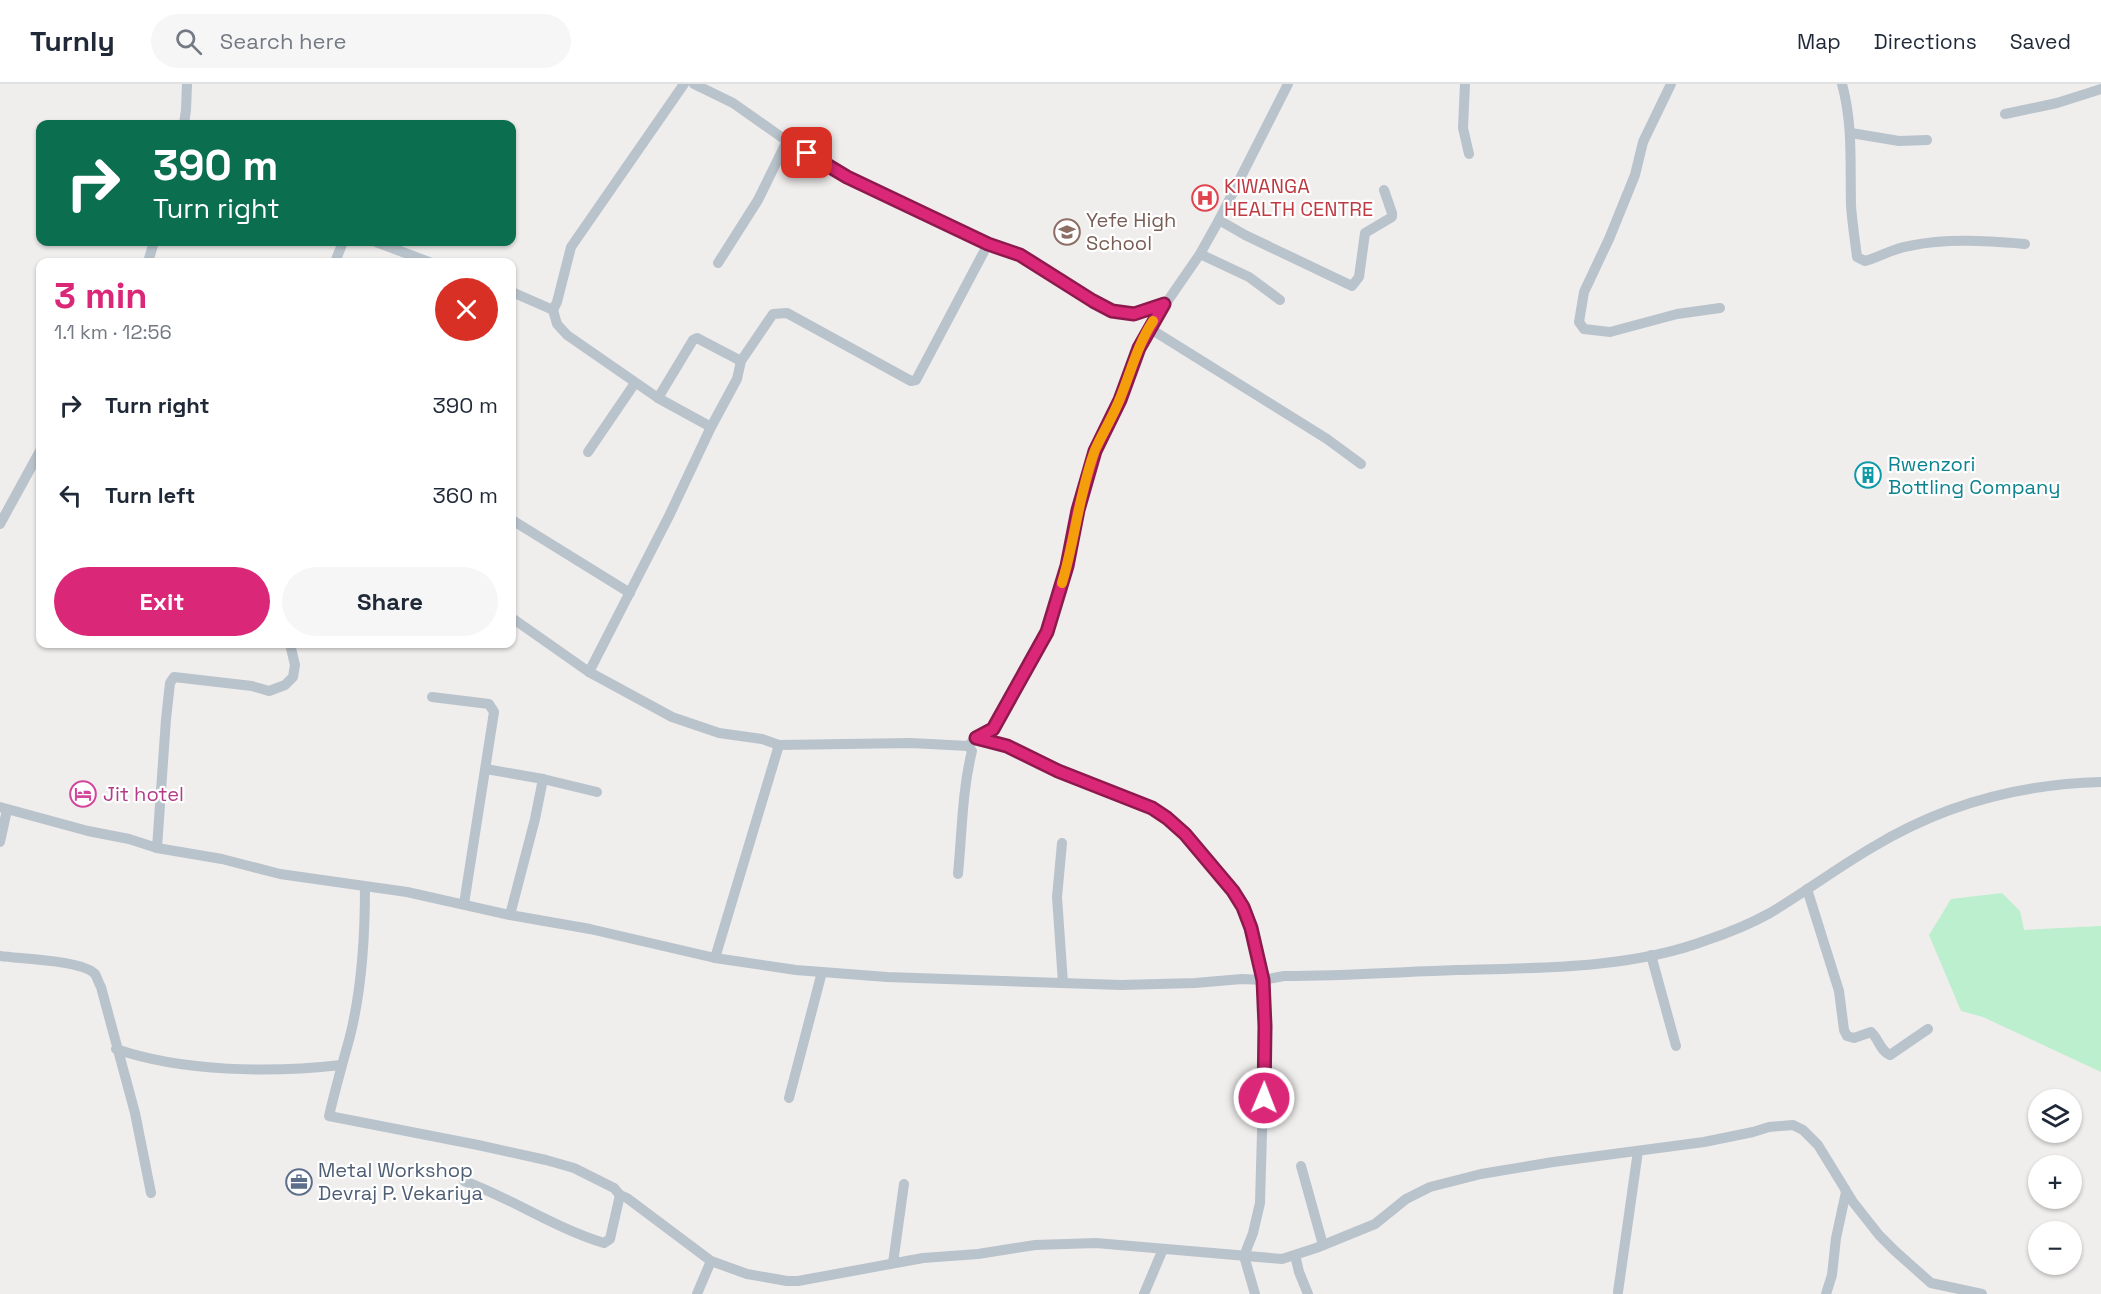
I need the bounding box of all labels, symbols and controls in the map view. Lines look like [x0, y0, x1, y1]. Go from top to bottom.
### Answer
search box [151, 14, 571, 68]
text: Turnly [30, 23, 115, 59]
icon: search [172, 25, 205, 58]
text: Search here [220, 27, 347, 55]
text: Map [1797, 28, 1841, 55]
text: Directions [1874, 28, 1977, 55]
text: Saved [2010, 28, 2071, 55]
pin [781, 127, 832, 178]
icon: arrive [790, 136, 823, 169]
text: 390 m [153, 139, 278, 192]
icon: right [54, 144, 132, 222]
place label: KIWANGA HEALTH CENTRE [1224, 173, 1373, 222]
hospital icon: KIWANGA HEALTH CENTRE [1190, 183, 1220, 213]
text: Turn right [153, 191, 280, 226]
place label: Yefe High School [1086, 207, 1176, 256]
school or university icon: Yefe High School [1052, 217, 1082, 247]
text: 3 min [54, 273, 148, 319]
button: close [435, 278, 498, 341]
text: 1.1 km · 12:56 [54, 319, 172, 345]
icon: right [54, 389, 87, 422]
text: Turn right [105, 391, 210, 419]
text: 390 m [433, 391, 498, 419]
place label: Rwenzori Bottling Company [1888, 451, 2060, 500]
building icon: Rwenzori Bottling Company [1853, 460, 1883, 490]
icon: left [54, 479, 87, 512]
text: Turn left [105, 481, 195, 509]
text: 360 m [433, 481, 498, 509]
button: Exit [54, 567, 270, 636]
button: Share [282, 567, 498, 636]
hotel icon: Jit hotel [68, 779, 98, 809]
place label: Jit hotel [103, 781, 184, 807]
position arrow [1232, 1066, 1296, 1130]
map controls [2028, 1089, 2082, 1275]
button: layers [2028, 1089, 2082, 1143]
button: + [2028, 1155, 2082, 1209]
place label: Metal Workshop Devraj P. Vekariya [318, 1157, 483, 1206]
office icon: Metal Workshop Devraj P. Vekariya [284, 1167, 314, 1197]
button: − [2028, 1221, 2082, 1275]

